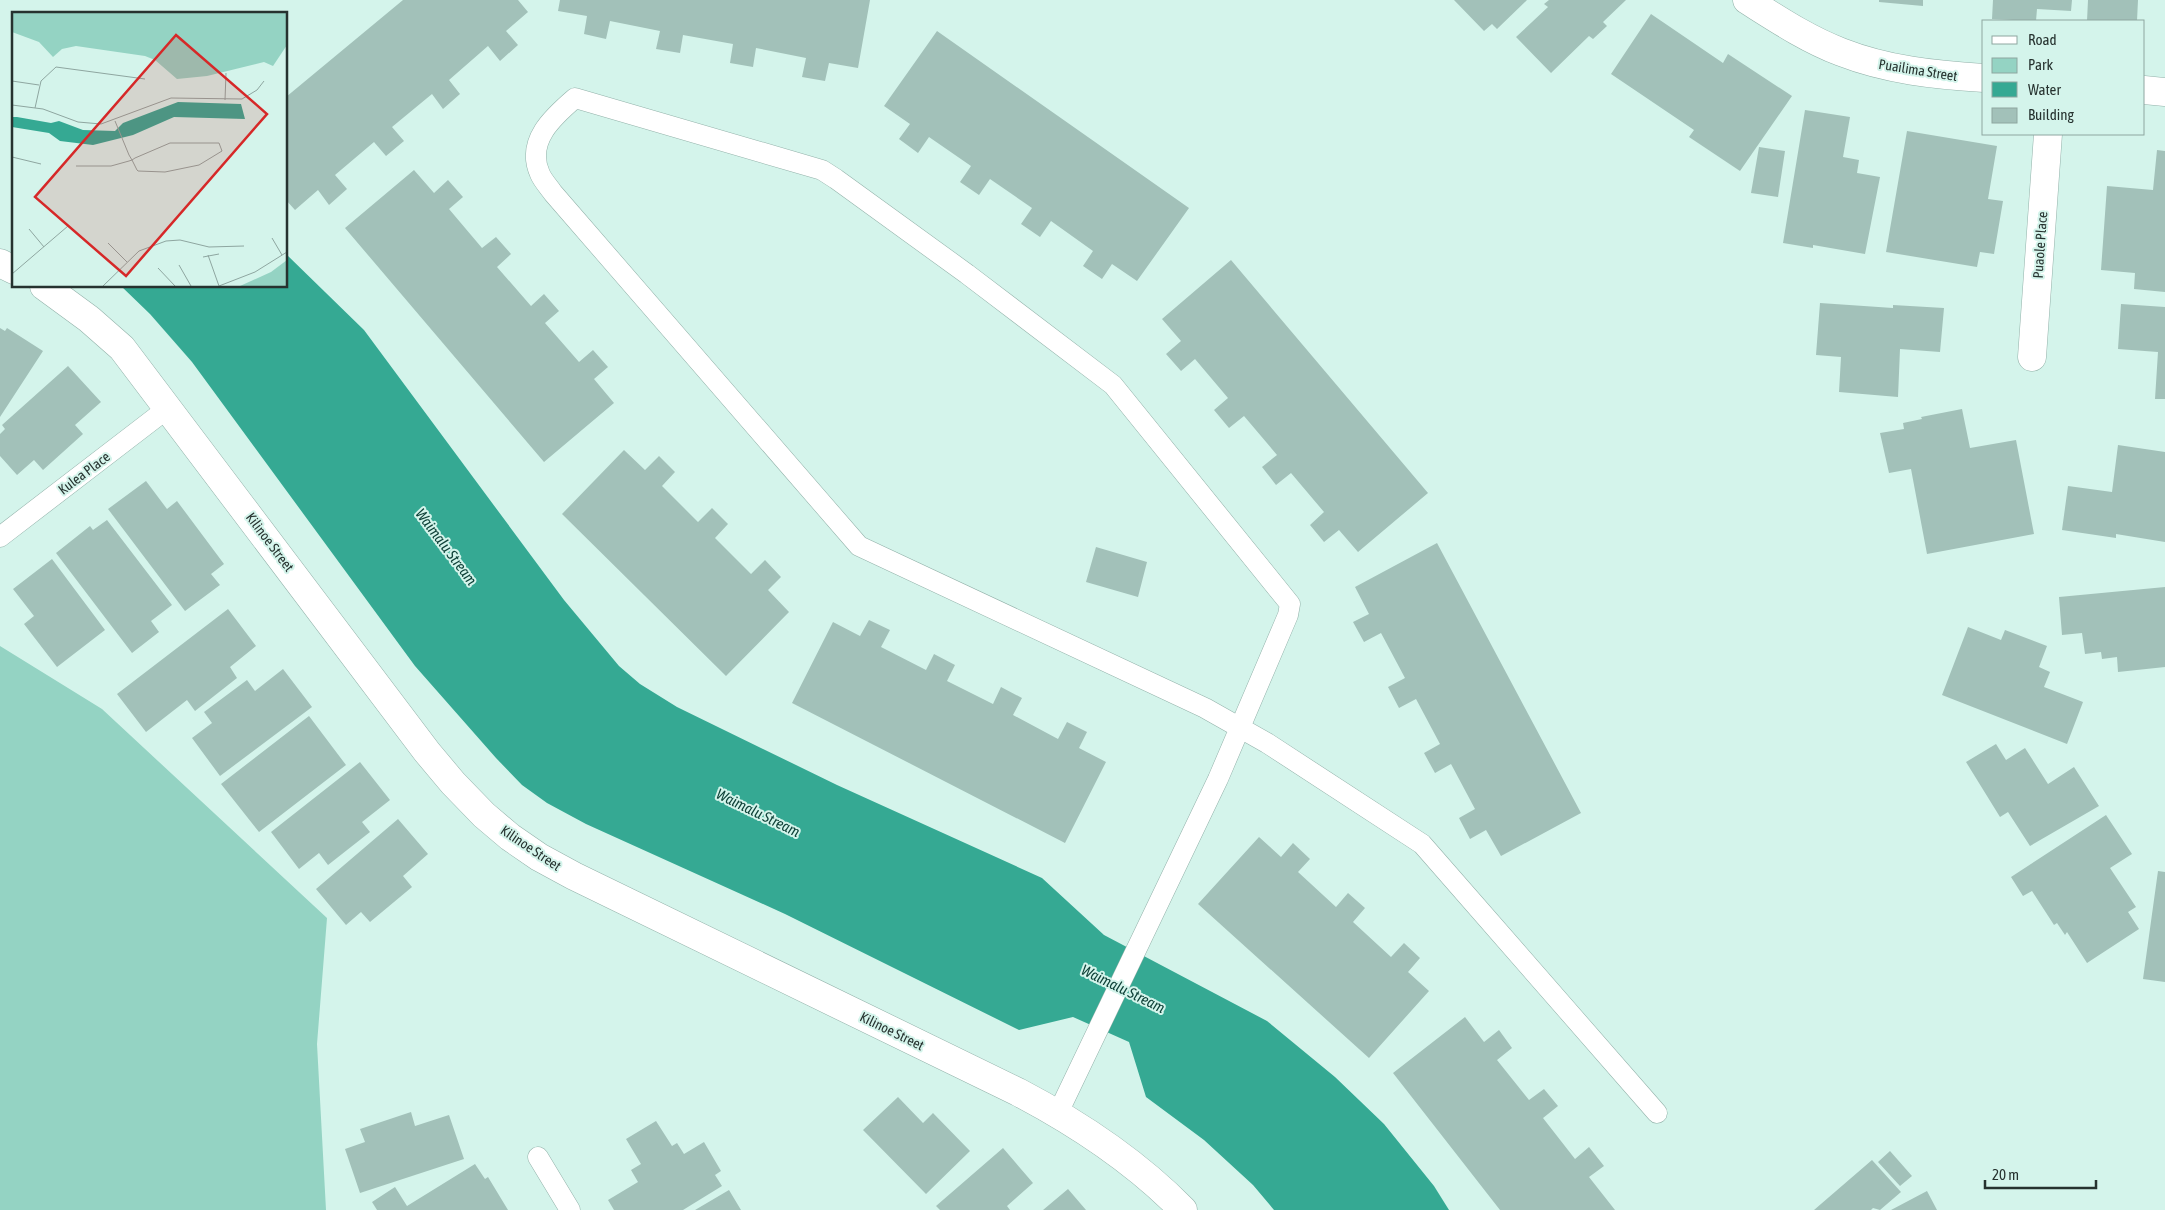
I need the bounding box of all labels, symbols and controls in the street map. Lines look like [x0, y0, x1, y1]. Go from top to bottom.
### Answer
inset map [12, 12, 288, 288]
legend [1982, 20, 2145, 135]
text: Road [2028, 31, 2057, 48]
street label: Puailima Street [1877, 56, 1959, 84]
text: Park [2028, 56, 2053, 73]
text: Water [2028, 81, 2061, 98]
text: Building [2028, 106, 2074, 123]
street label: Puaole Place [2030, 211, 2050, 279]
street label: Kulea Place [55, 448, 113, 498]
water label: Waimalu Stream [412, 505, 481, 588]
street label: Kilinoe Street [243, 509, 297, 575]
water label: Waimalu Stream [714, 785, 803, 840]
street label: Kilinoe Street [498, 822, 564, 874]
water label: Waimalu Stream [1079, 961, 1168, 1016]
street label: Kilinoe Street [857, 1009, 927, 1053]
scale bar [1985, 1158, 2096, 1190]
text: 20 m [1992, 1166, 2019, 1183]

